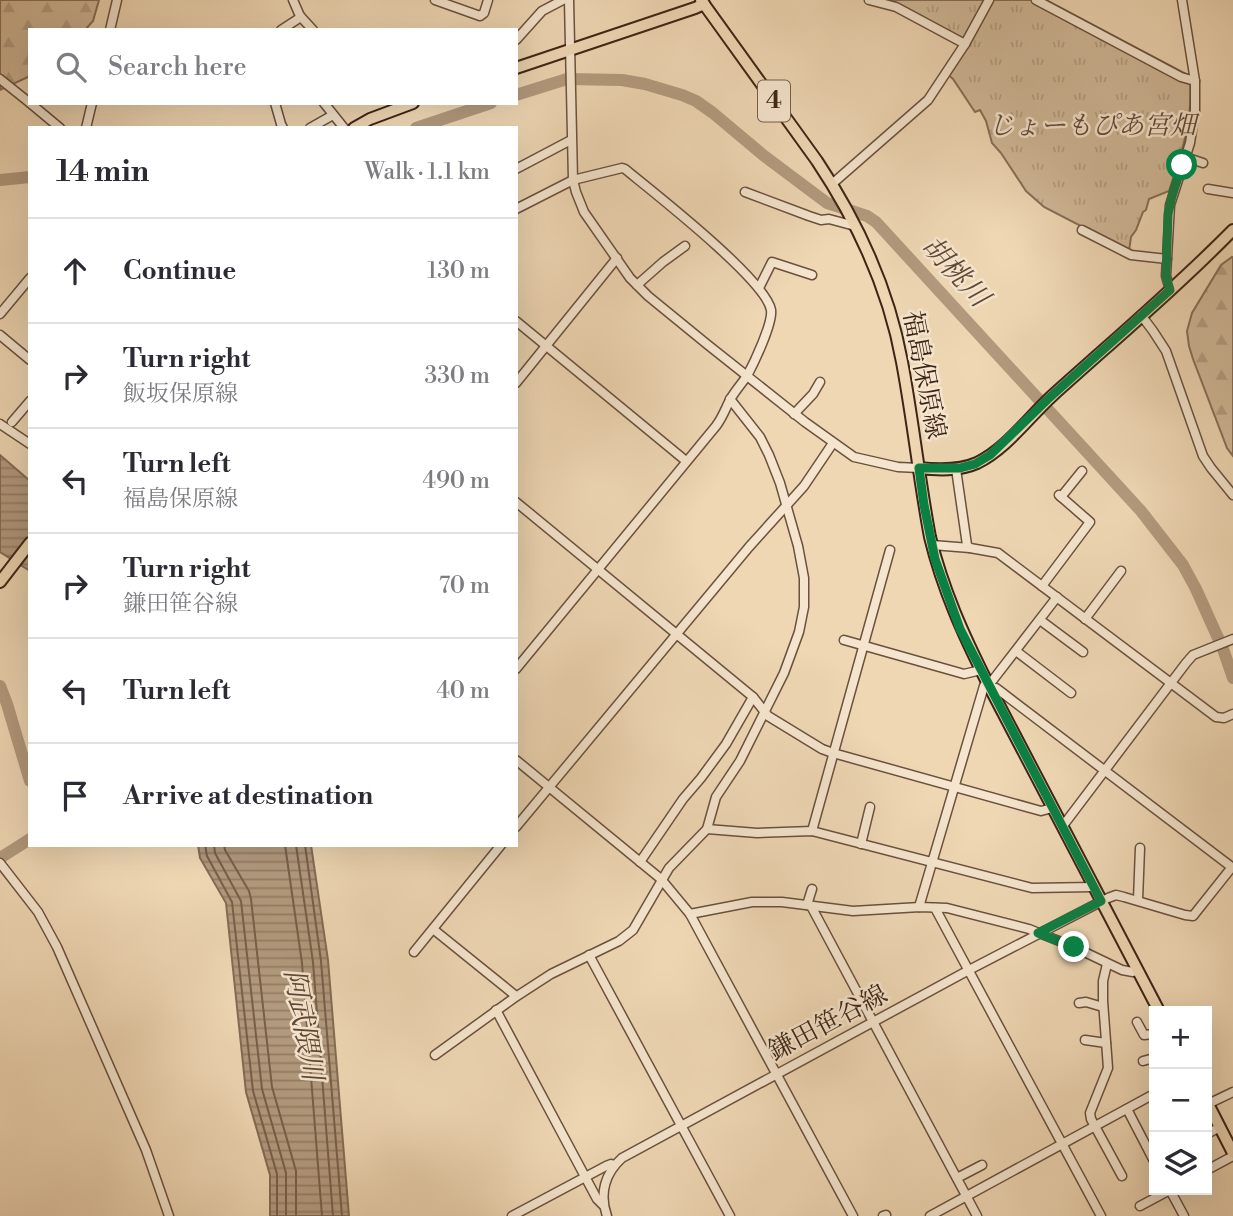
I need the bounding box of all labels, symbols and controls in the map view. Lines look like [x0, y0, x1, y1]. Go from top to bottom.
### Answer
search box [28, 28, 518, 105]
icon: search [52, 48, 90, 86]
text: Search here [108, 51, 247, 83]
road number: 4 [758, 80, 790, 122]
park label: じょーもぴあ宮畑 [988, 110, 1200, 142]
route start [1166, 149, 1197, 180]
text: 14 min [56, 153, 149, 191]
text: Walk · 1.1 km [364, 158, 490, 186]
water label: 胡桃川 [914, 229, 998, 317]
icon: ahead [56, 252, 94, 290]
text: Continue [123, 255, 236, 287]
text: 130 m [427, 257, 490, 285]
street label: 福島保原線 [896, 308, 952, 442]
text: Turn right [123, 343, 251, 375]
icon: right [56, 357, 94, 395]
text: 330 m [424, 362, 490, 390]
text: 飯坂保原線 [123, 380, 238, 408]
text: Turn left [123, 448, 231, 480]
icon: left [56, 462, 94, 500]
text: 490 m [422, 467, 490, 495]
text: 福島保原線 [123, 485, 238, 513]
text: Turn right [123, 553, 251, 585]
icon: right [56, 567, 94, 605]
text: 70 m [439, 572, 490, 600]
text: 鎌田笹谷線 [123, 590, 238, 618]
icon: left [56, 672, 94, 710]
text: Turn left [123, 675, 231, 707]
text: 40 m [436, 677, 490, 705]
icon: arrive [56, 777, 94, 815]
text: Arrive at destination [123, 780, 373, 812]
route end [1058, 931, 1089, 962]
water label: 阿武隈川 [276, 967, 330, 1086]
street label: 鎌田笹谷線 [763, 978, 893, 1068]
map controls [1149, 1006, 1212, 1195]
button: + [1149, 1006, 1212, 1069]
button: − [1149, 1069, 1212, 1132]
button: layers [1149, 1132, 1212, 1195]

